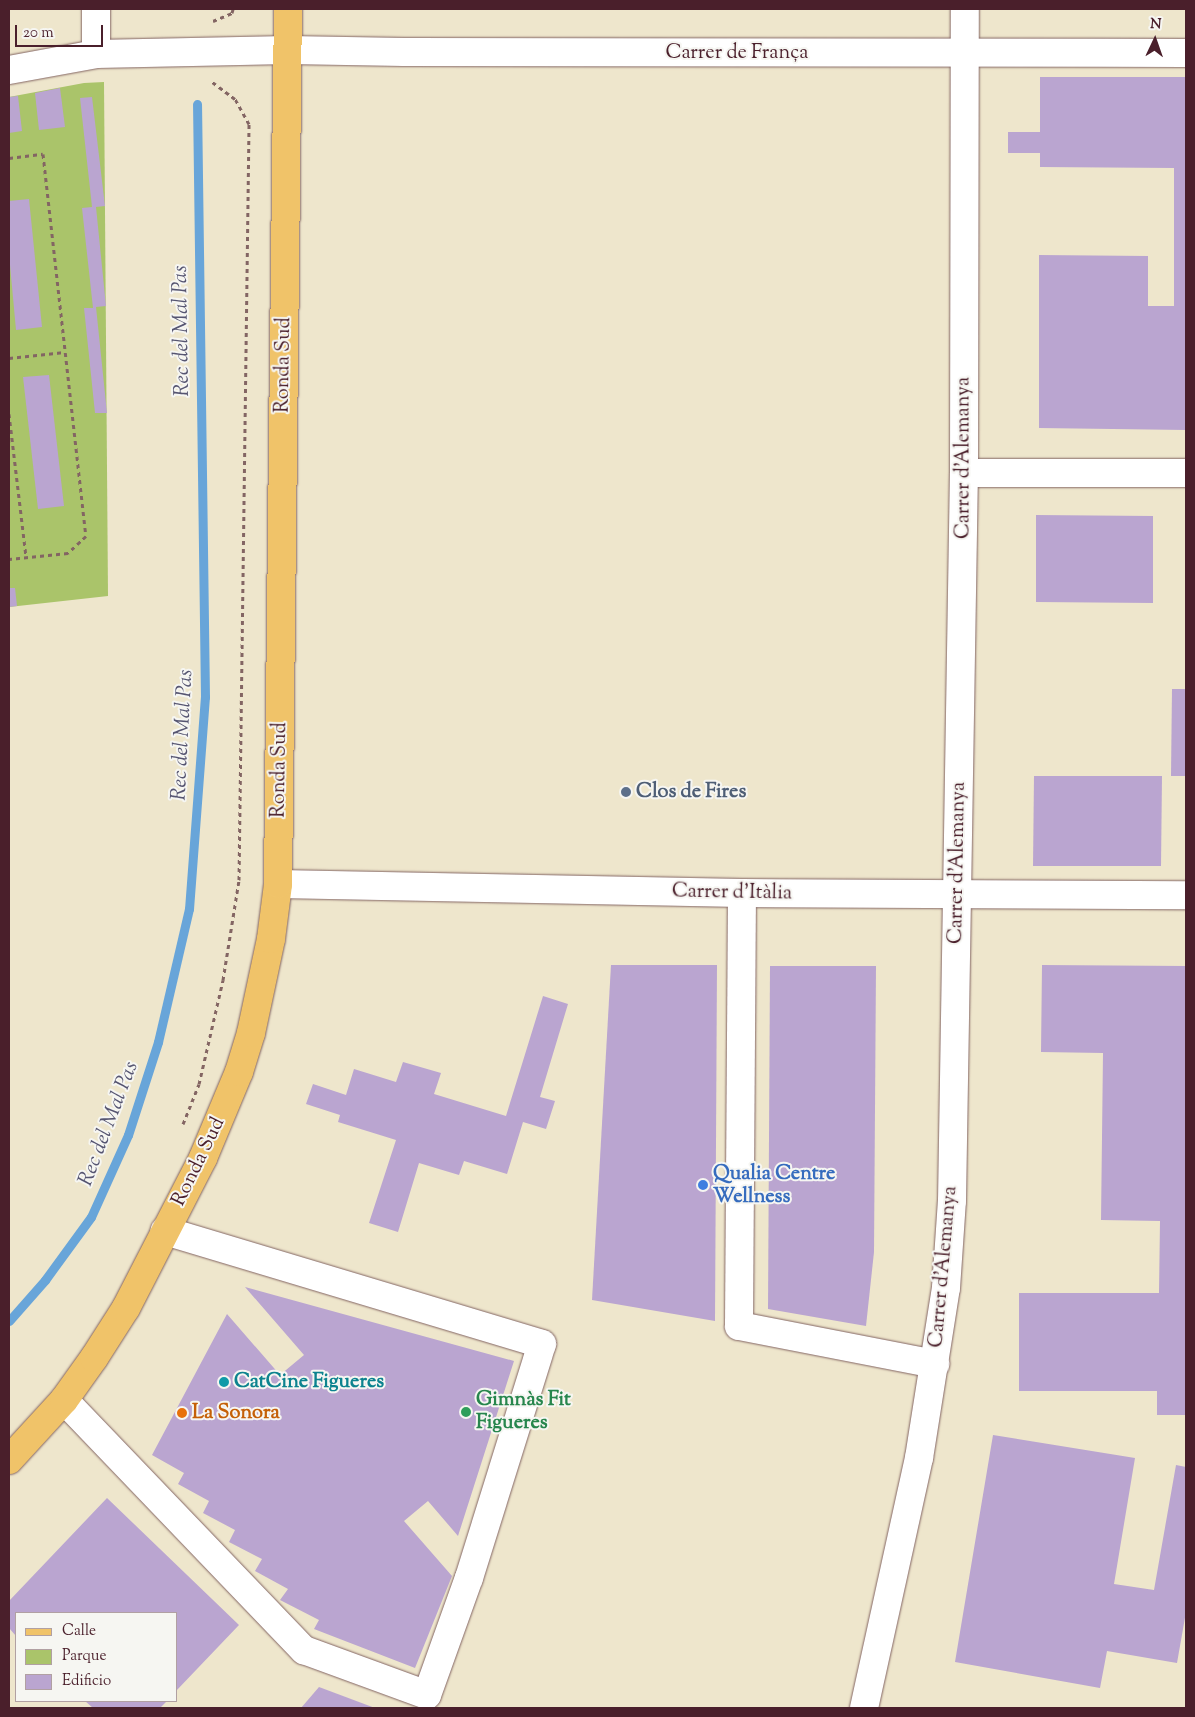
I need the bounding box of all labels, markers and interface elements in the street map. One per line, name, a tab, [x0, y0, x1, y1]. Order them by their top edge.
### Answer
scale bar	[18, 15, 105, 47]
north arrow	[1130, 15, 1180, 65]
text: N	[1150, 15, 1162, 35]
text: 20 m	[23, 23, 54, 44]
street label: Carrer de França	[666, 41, 808, 65]
water label: Rec del Mal Pas	[168, 265, 196, 397]
street label: Ronda Sud	[271, 317, 297, 413]
street label: Carrer d'Alemanya	[952, 377, 976, 539]
water label: Rec del Mal Pas	[167, 669, 199, 801]
street label: Ronda Sud	[267, 722, 293, 818]
place label: Clos de Fires	[636, 780, 746, 804]
street label: Carrer d'Alemanya	[945, 782, 971, 944]
marker: Clos de Fires	[620, 786, 632, 798]
street label: Carrer d'Itàlia	[672, 880, 792, 906]
water label: Rec del Mal Pas	[74, 1058, 144, 1190]
street label: Ronda Sud	[167, 1114, 231, 1210]
place label: Qualia Centre Wellness	[713, 1162, 835, 1209]
marker: Qualia Centre Wellness	[697, 1179, 709, 1191]
street label: Carrer d'Alemanya	[925, 1185, 963, 1349]
place label: CatCine Figueres	[234, 1370, 384, 1394]
marker: CatCine Figueres	[218, 1376, 230, 1388]
place label: Gimnàs Fit Figueres	[476, 1388, 571, 1435]
place label: La Sonora	[192, 1401, 280, 1425]
marker: Gimnàs Fit Figueres	[460, 1406, 472, 1418]
marker: La Sonora	[176, 1407, 188, 1419]
legend	[15, 1612, 178, 1702]
text: Calle	[62, 1621, 96, 1642]
text: Parque	[62, 1646, 106, 1667]
text: Edificio	[62, 1671, 111, 1692]

